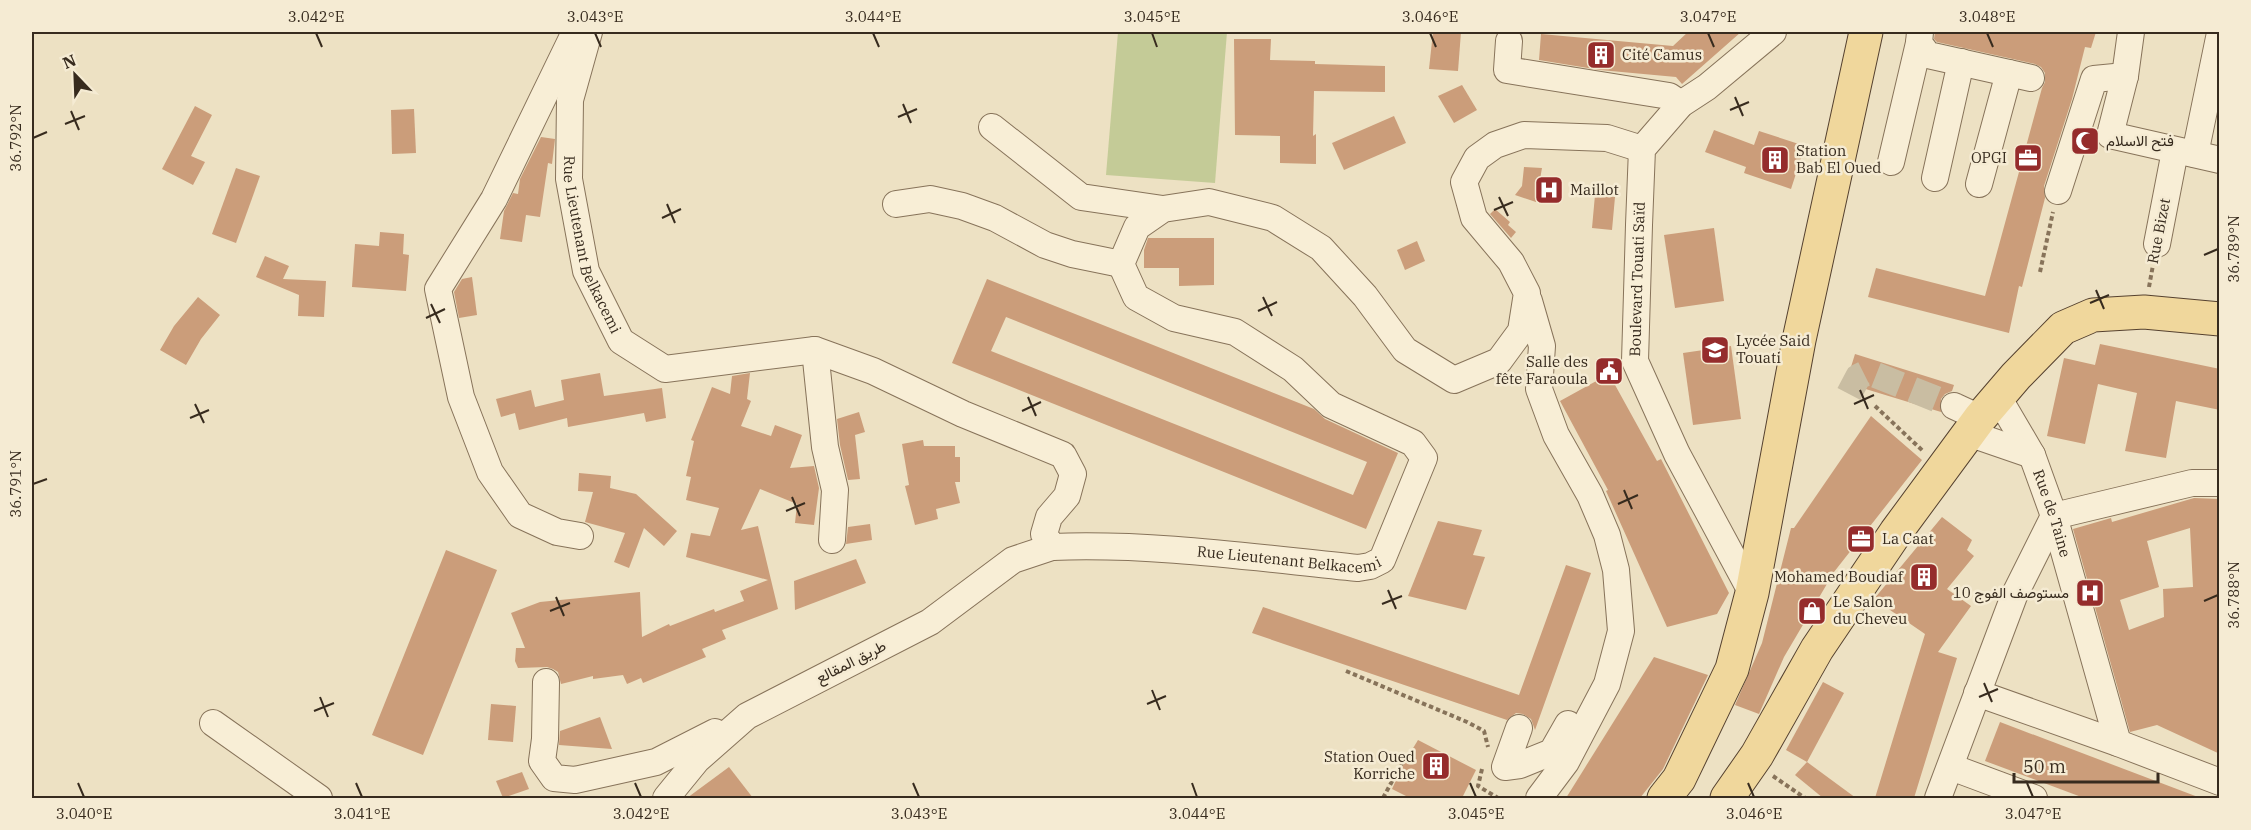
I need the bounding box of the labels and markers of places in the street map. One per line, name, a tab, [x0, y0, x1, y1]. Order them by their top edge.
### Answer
building icon: Cité Camus	[1585, 39, 1617, 71]
place label: Cité Camus	[1622, 45, 1702, 64]
mosque icon: فتح الاسلام	[2069, 125, 2101, 157]
place label: فتح الاسلام	[2106, 131, 2174, 152]
place label: Station Bab El Oued	[1796, 141, 1881, 177]
office icon: OPGI	[2012, 142, 2044, 174]
building icon: Station Bab El Oued	[1759, 144, 1791, 176]
place label: OPGI	[1971, 148, 2007, 167]
hospital icon: Maillot	[1533, 174, 1565, 206]
place label: Maillot	[1570, 180, 1619, 199]
place label: Lycée Said Touati	[1736, 331, 1810, 367]
school or university icon: Lycée Said Touati	[1699, 334, 1731, 366]
place label: Salle des fête Faraoula	[1496, 352, 1588, 388]
public building icon: Salle des fête Faraoula	[1593, 355, 1625, 387]
office icon: La Caat	[1845, 523, 1877, 555]
place label: La Caat	[1882, 529, 1934, 548]
building icon: Mohamed Boudiaf	[1908, 561, 1940, 593]
place label: Mohamed Boudiaf	[1774, 567, 1904, 586]
hospital icon: مستوصف الفوج 10	[2074, 577, 2106, 609]
place label: مستوصف الفوج 10	[1953, 583, 2069, 604]
place label: Le Salon du Cheveu	[1833, 592, 1907, 628]
shop icon: Le Salon du Cheveu	[1796, 595, 1828, 627]
place label: Station Oued Korriche	[1324, 747, 1415, 783]
building icon: Station Oued Korriche	[1420, 750, 1452, 782]

